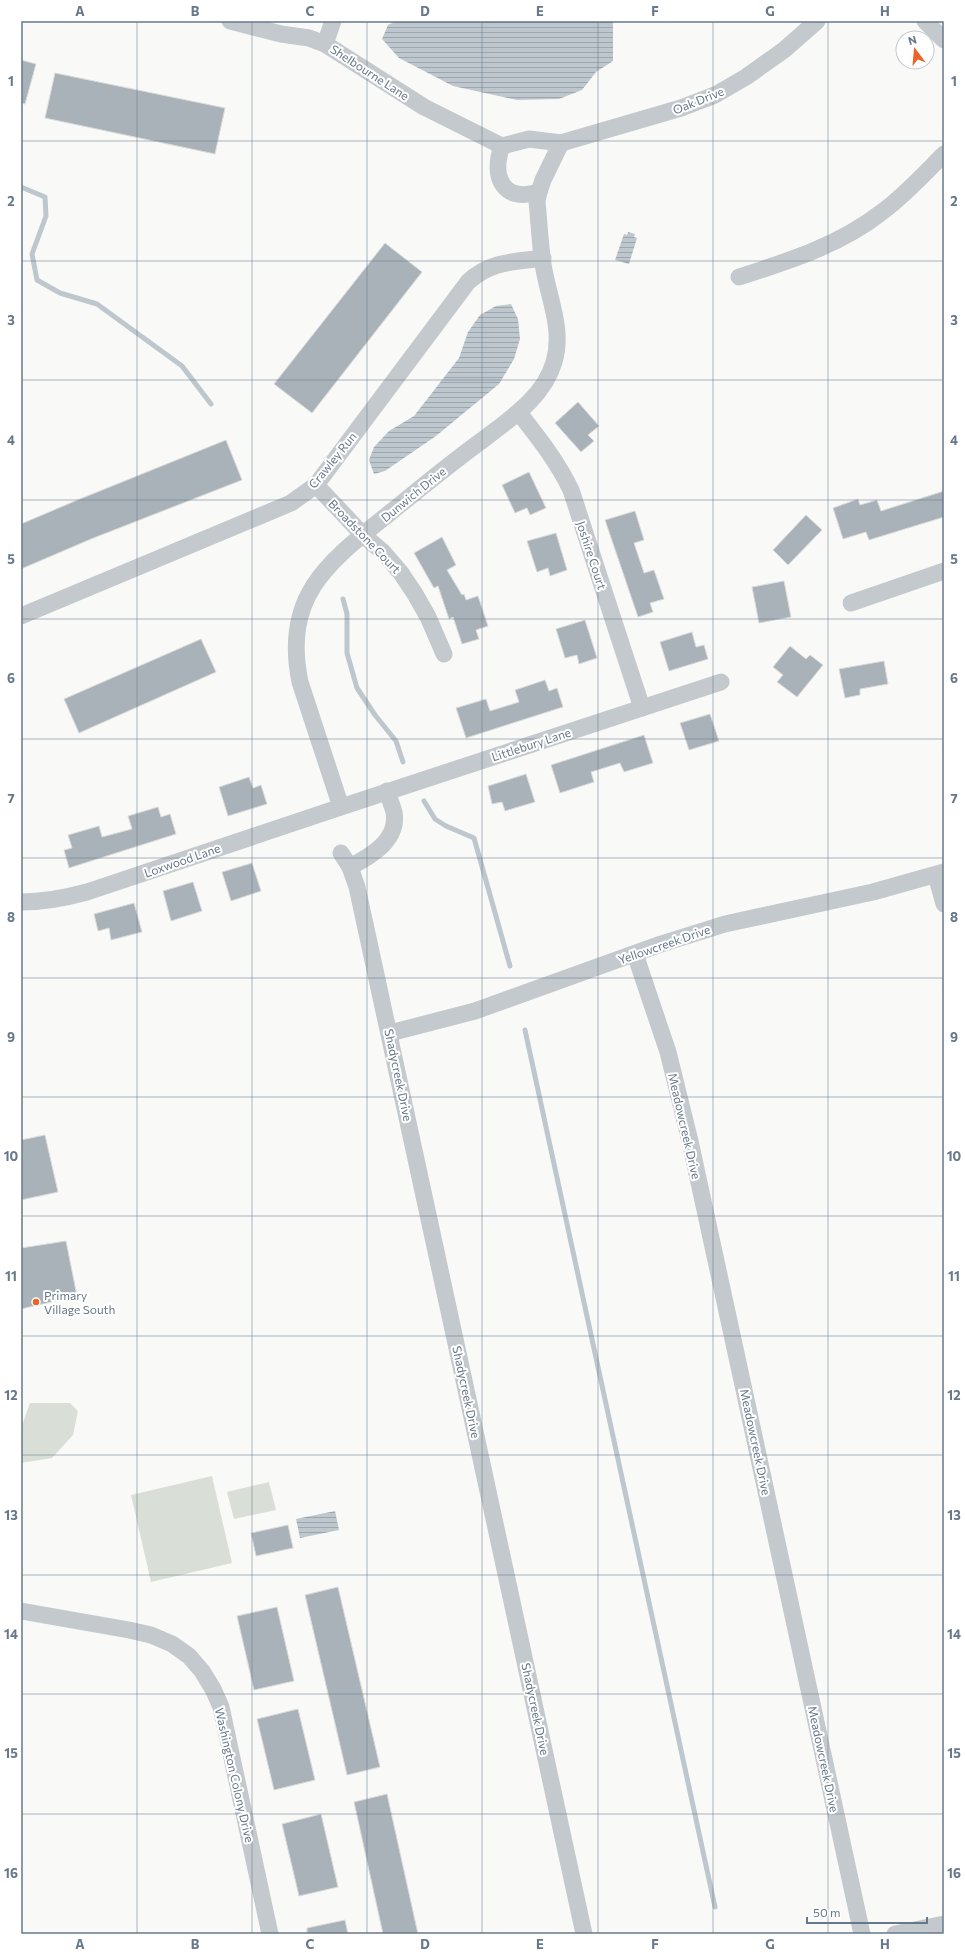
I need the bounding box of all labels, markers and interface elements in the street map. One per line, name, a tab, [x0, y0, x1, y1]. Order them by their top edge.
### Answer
text: A	[75, 3, 85, 19]
text: B	[191, 3, 200, 19]
text: C	[306, 3, 315, 19]
text: D	[420, 3, 430, 19]
text: E	[536, 3, 544, 19]
text: F	[651, 3, 659, 19]
text: G	[765, 3, 775, 19]
text: H	[880, 3, 890, 19]
north arrow	[895, 30, 935, 70]
text: N	[906, 33, 918, 47]
street label: Shelbourne Lane	[328, 41, 412, 103]
text: 1	[8, 73, 14, 89]
text: 1	[951, 73, 957, 89]
street label: Oak Drive	[670, 83, 726, 117]
text: 2	[7, 193, 15, 209]
text: 2	[950, 193, 958, 209]
text: 3	[7, 312, 15, 328]
text: 3	[950, 312, 958, 328]
street label: Crawley Run	[305, 429, 359, 491]
text: 4	[7, 432, 15, 448]
text: 4	[950, 432, 958, 448]
street label: Dunwich Drive	[378, 464, 448, 524]
street label: Broadstone Court	[326, 496, 404, 576]
street label: Joshire Court	[573, 519, 610, 591]
text: 5	[7, 551, 15, 567]
text: 5	[950, 551, 958, 567]
text: 6	[7, 670, 15, 686]
text: 6	[950, 670, 958, 686]
street label: Littlebury Lane	[490, 725, 572, 763]
text: 7	[7, 790, 15, 806]
text: 7	[950, 790, 958, 806]
street label: Loxwood Lane	[142, 840, 222, 880]
text: 8	[7, 909, 15, 925]
text: 8	[950, 909, 958, 925]
street label: Yellowcreek Drive	[616, 922, 712, 966]
street label: Shadycreek Drive	[382, 1028, 416, 1122]
text: 9	[7, 1029, 15, 1045]
text: 9	[950, 1029, 958, 1045]
street label: Meadowcreek Drive	[666, 1072, 704, 1180]
text: 10	[4, 1148, 19, 1164]
text: 10	[947, 1148, 962, 1164]
text: 11	[5, 1268, 17, 1284]
text: 11	[948, 1268, 960, 1284]
place label: Primary Village South	[44, 1288, 115, 1316]
marker: Primary Village South	[31, 1297, 41, 1307]
street label: Shadycreek Drive	[450, 1345, 484, 1439]
text: 12	[4, 1387, 18, 1403]
text: 12	[947, 1387, 961, 1403]
street label: Meadowcreek Drive	[738, 1388, 774, 1496]
text: 13	[4, 1507, 18, 1523]
text: 13	[947, 1507, 961, 1523]
text: 14	[4, 1626, 18, 1642]
text: 14	[947, 1626, 961, 1642]
street label: Shadycreek Drive	[519, 1662, 553, 1756]
street label: Meadowcreek Drive	[806, 1705, 842, 1813]
street label: Washington Colony Drive	[213, 1706, 257, 1844]
text: 15	[4, 1745, 18, 1761]
text: 15	[947, 1745, 961, 1761]
text: 16	[4, 1865, 18, 1881]
text: 16	[947, 1865, 961, 1881]
scale bar	[807, 1899, 927, 1925]
text: 50 m	[813, 1905, 841, 1919]
text: A	[75, 1936, 85, 1952]
text: B	[191, 1936, 200, 1952]
text: C	[306, 1936, 315, 1952]
text: D	[420, 1936, 430, 1952]
text: E	[536, 1936, 544, 1952]
text: F	[651, 1936, 659, 1952]
text: G	[765, 1936, 775, 1952]
text: H	[880, 1936, 890, 1952]

